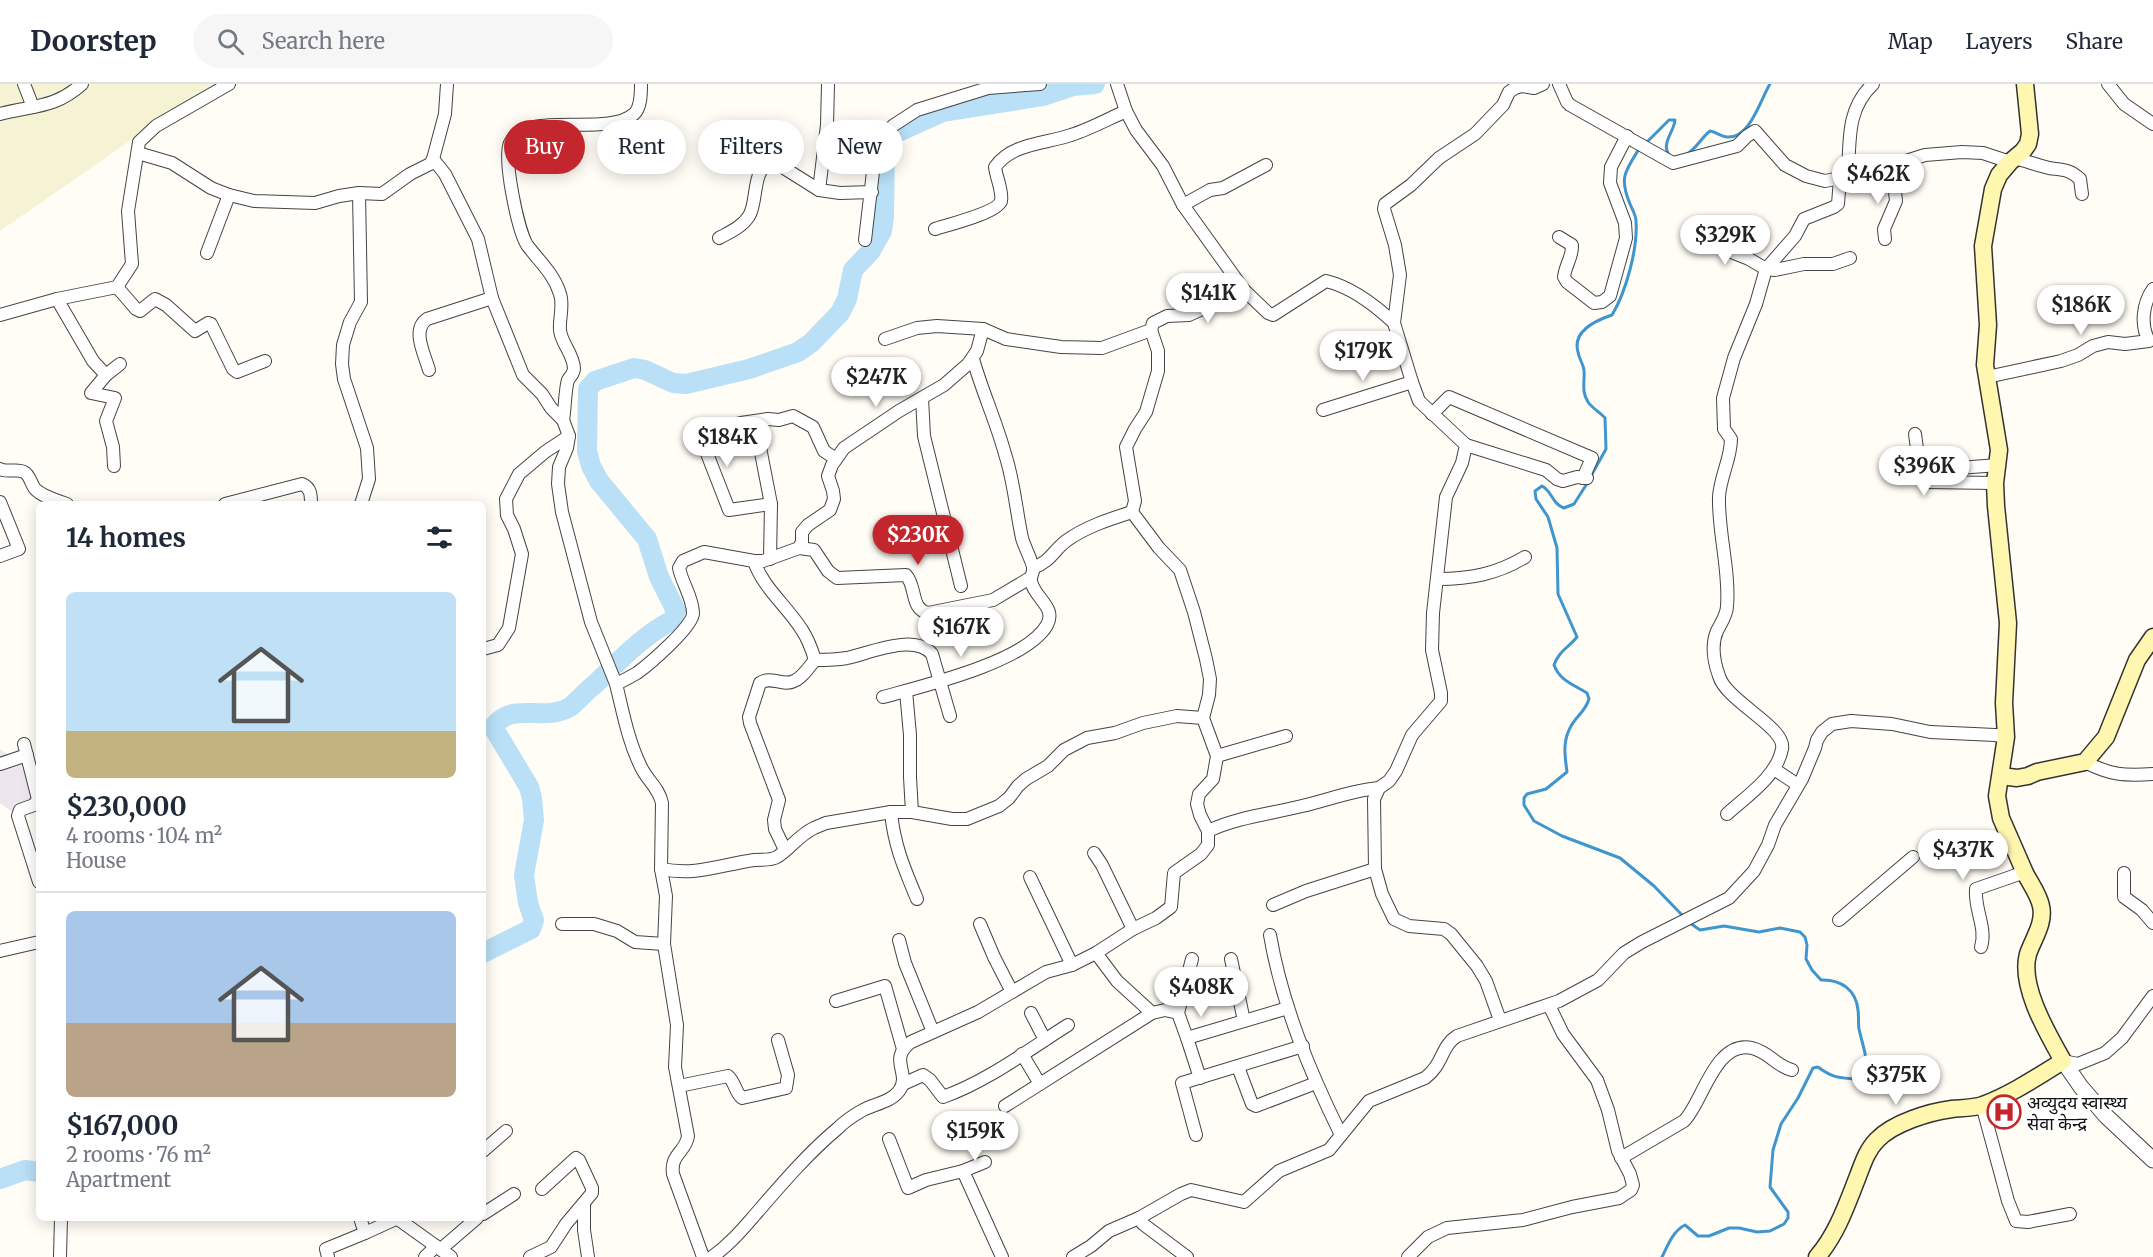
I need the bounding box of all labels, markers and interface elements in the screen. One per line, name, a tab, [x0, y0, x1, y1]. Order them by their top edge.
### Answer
search box	[193, 14, 613, 68]
text: Doorstep	[30, 23, 157, 59]
icon: search	[214, 25, 247, 58]
text: Search here	[262, 27, 385, 55]
text: Map	[1888, 28, 1933, 55]
text: Layers	[1966, 28, 2033, 55]
text: Share	[2066, 28, 2123, 55]
chip: Buy	[504, 120, 585, 174]
chip: Rent	[597, 120, 686, 174]
chip: Filters	[698, 120, 804, 174]
chip: New	[816, 120, 903, 174]
pin: $462K	[1836, 154, 1920, 205]
text: $462K	[1846, 161, 1910, 186]
pin: $329K	[1683, 215, 1767, 266]
text: $329K	[1694, 222, 1756, 247]
pin: $141K	[1166, 273, 1250, 324]
text: $141K	[1180, 280, 1236, 305]
pin: $186K	[2039, 285, 2123, 336]
text: $186K	[2051, 292, 2111, 317]
pin: $179K	[1321, 331, 1405, 382]
text: $179K	[1333, 338, 1393, 363]
pin: $247K	[834, 357, 918, 408]
text: $247K	[845, 364, 907, 389]
pin: $184K	[685, 417, 769, 468]
text: $184K	[697, 424, 757, 449]
pin: $396K	[1882, 446, 1966, 497]
text: $396K	[1893, 453, 1955, 478]
pin: $230K	[876, 515, 960, 566]
text: 14 homes	[66, 521, 186, 554]
icon: filters	[423, 521, 456, 554]
text: $230K	[887, 522, 949, 547]
pin: $167K	[919, 607, 1003, 658]
text: $167K	[932, 614, 990, 639]
icon: home	[207, 631, 315, 739]
text: $230,000	[66, 790, 187, 823]
text: 4 rooms · 104 m²	[66, 823, 222, 848]
pin: $437K	[1921, 830, 2005, 881]
text: $437K	[1932, 837, 1994, 862]
text: House	[66, 848, 126, 873]
icon: home	[207, 950, 315, 1058]
pin: $408K	[1159, 967, 1243, 1018]
text: $408K	[1168, 974, 1234, 999]
pin: $375K	[1854, 1055, 1938, 1106]
text: $375K	[1866, 1062, 1926, 1087]
place label: अव्युदय स्वास्थ्य सेवा केन्द्र	[2027, 1091, 2128, 1135]
hospital icon: अव्युदय स्वास्थ्य सेवा केन्द्र	[1986, 1094, 2022, 1130]
text: $167,000	[66, 1109, 178, 1142]
pin: $159K	[933, 1111, 1017, 1162]
text: $159K	[945, 1118, 1005, 1143]
text: 2 rooms · 76 m²	[66, 1142, 211, 1167]
text: Apartment	[66, 1167, 171, 1192]

